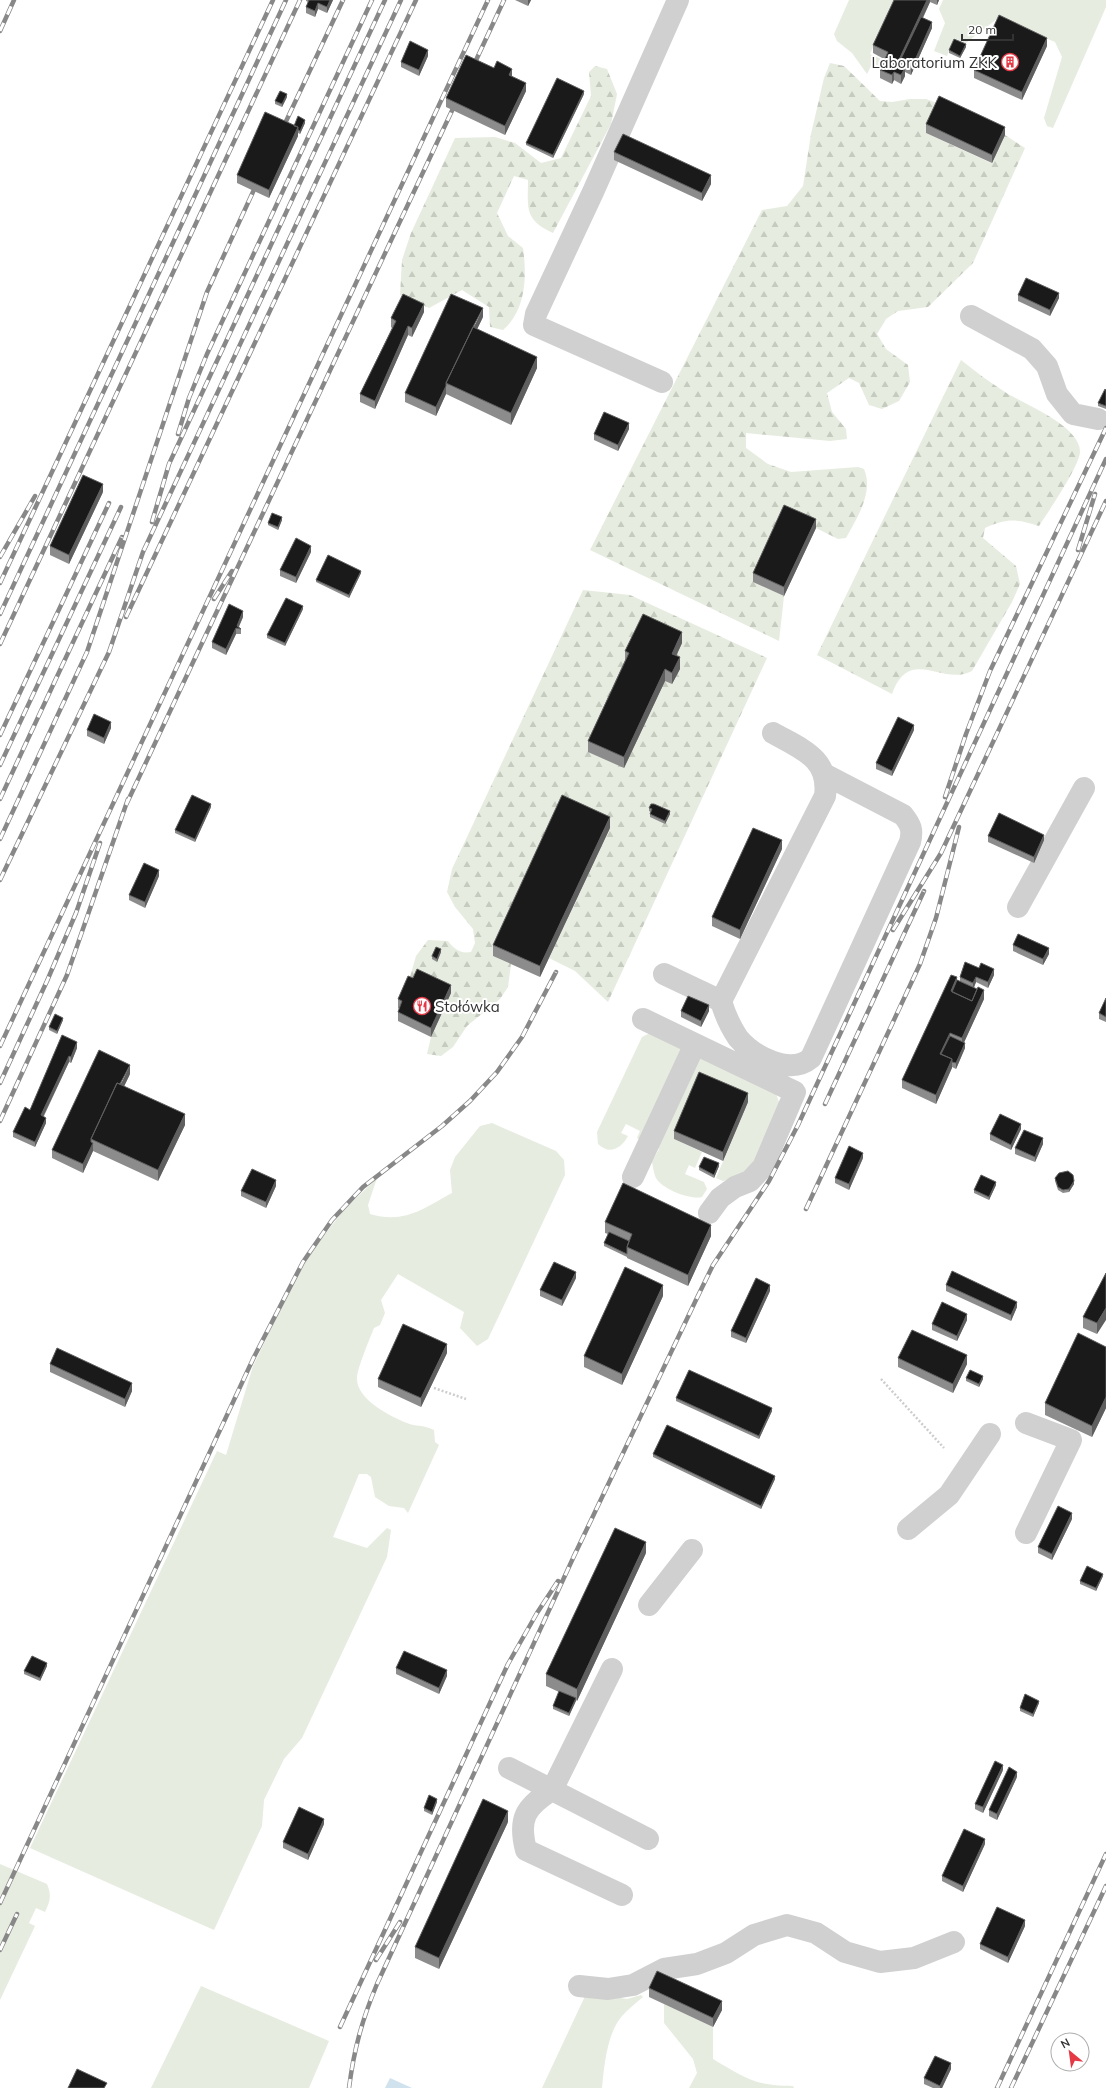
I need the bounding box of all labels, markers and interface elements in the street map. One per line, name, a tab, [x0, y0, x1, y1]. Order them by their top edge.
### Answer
scale bar	[962, 16, 1013, 42]
text: 20 m	[968, 22, 996, 37]
building icon: Laboratorium ZKK	[1000, 52, 1020, 72]
place label: Laboratorium ZKK	[871, 53, 997, 72]
restaurant icon: Stołówka	[412, 996, 432, 1016]
place label: Stołówka	[435, 997, 500, 1016]
north arrow	[1050, 2032, 1090, 2072]
text: N	[1058, 2035, 1072, 2051]

